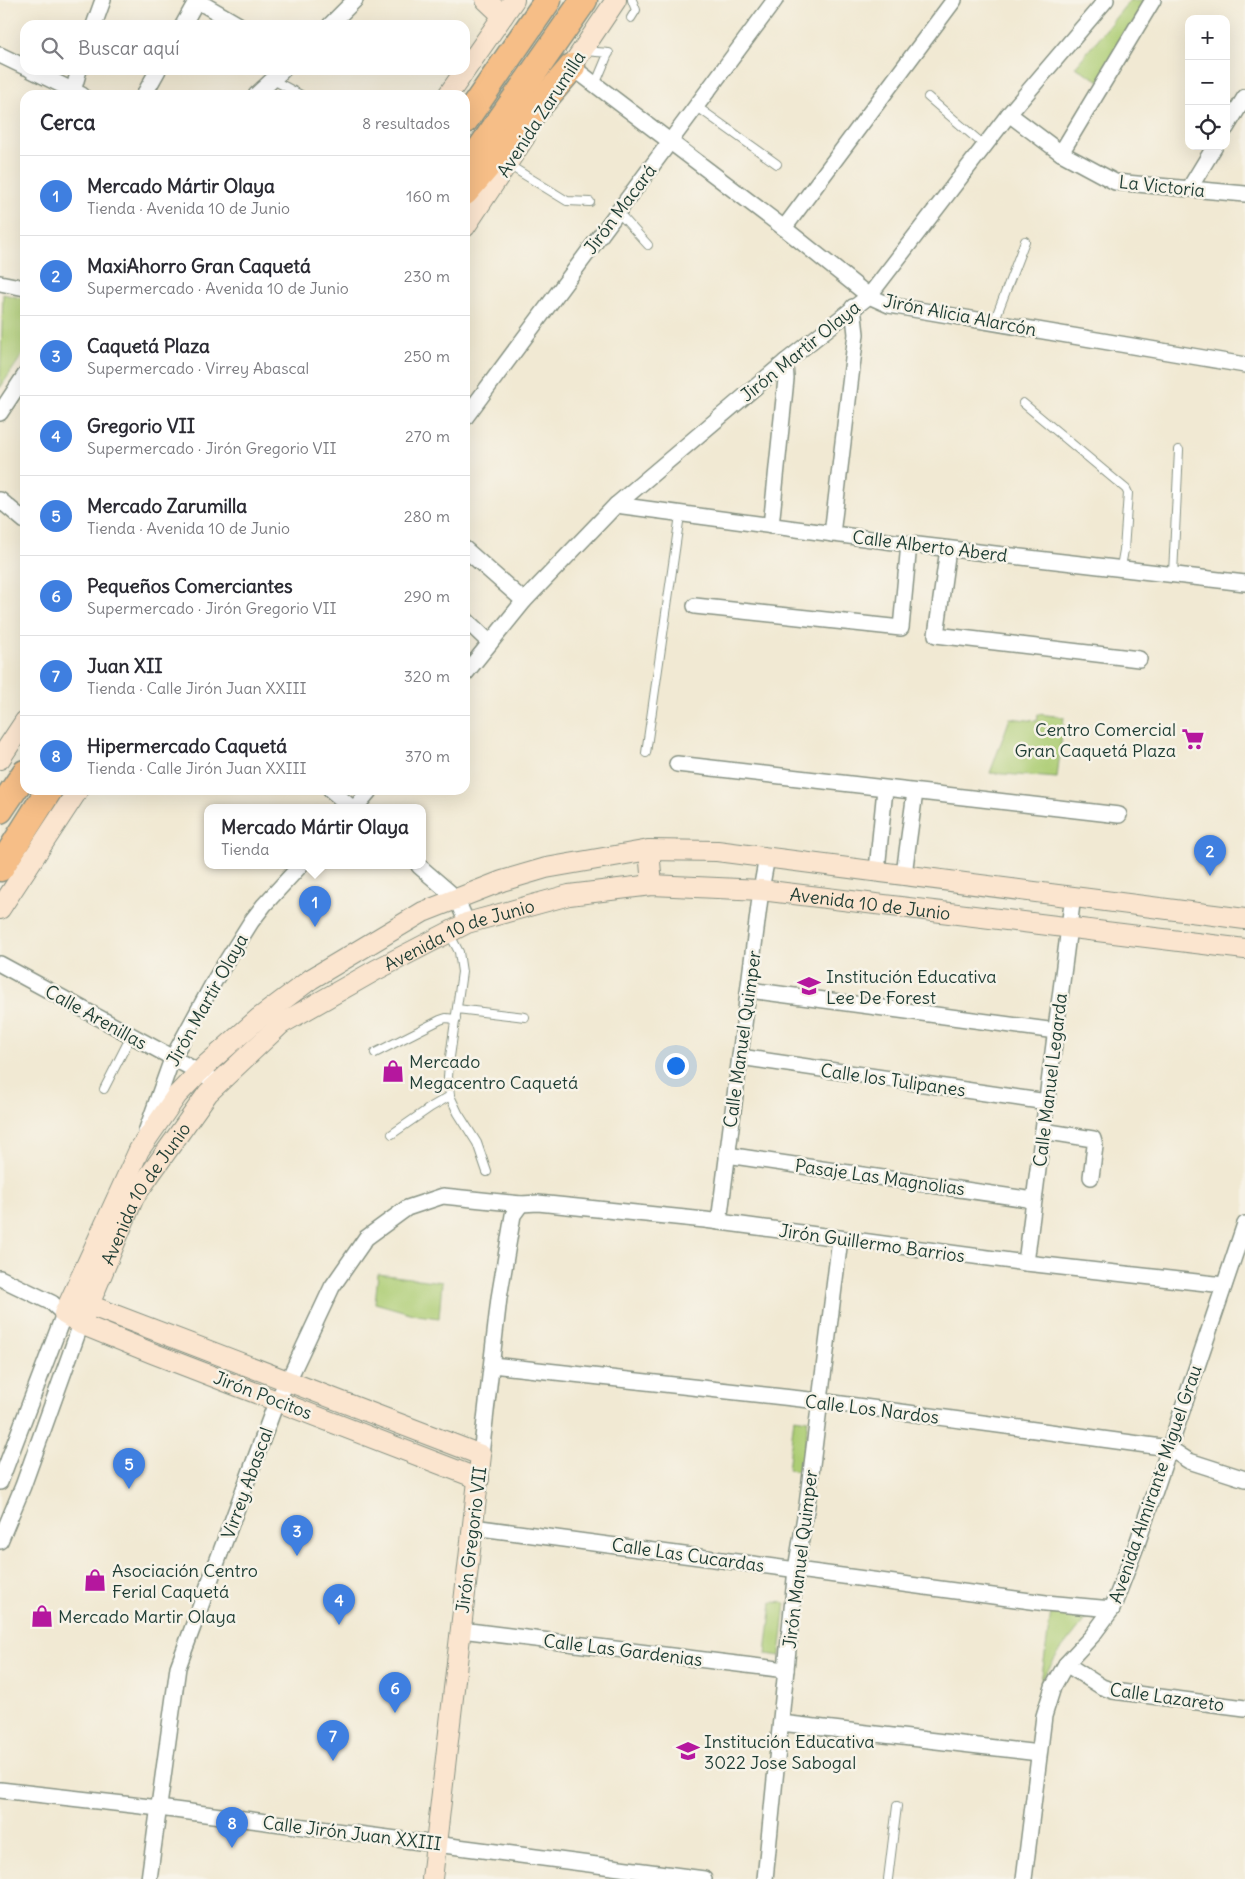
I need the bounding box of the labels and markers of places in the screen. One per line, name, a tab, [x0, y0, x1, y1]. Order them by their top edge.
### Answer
place label: Centro Comercial Gran Caquetá Plaza	[1014, 718, 1176, 762]
supermarket icon: Centro Comercial Gran Caquetá Plaza	[1180, 726, 1206, 752]
pin: 2	[1194, 835, 1226, 876]
pin: 1	[299, 886, 331, 927]
place label: Institución Educativa Lee De Forest	[826, 965, 997, 1009]
school or university icon: Institución Educativa Lee De Forest	[796, 973, 822, 999]
place label: Mercado Megacentro Caquetá	[409, 1050, 578, 1094]
shop icon: Mercado Megacentro Caquetá	[380, 1058, 406, 1084]
pin: 5	[113, 1448, 145, 1489]
pin: 3	[281, 1515, 313, 1556]
place label: Asociación Centro Ferial Caquetá	[112, 1559, 258, 1603]
shop icon: Asociación Centro Ferial Caquetá	[82, 1567, 108, 1593]
pin: 4	[323, 1584, 355, 1625]
shop icon: Mercado Martir Olaya	[29, 1603, 55, 1629]
place label: Mercado Martir Olaya	[58, 1605, 236, 1628]
pin: 6	[379, 1672, 411, 1713]
pin: 7	[317, 1720, 349, 1761]
place label: Institución Educativa 3022 Jose Sabogal	[704, 1730, 875, 1774]
school or university icon: Institución Educativa 3022 Jose Sabogal	[675, 1738, 701, 1764]
pin: 8	[216, 1807, 248, 1848]

